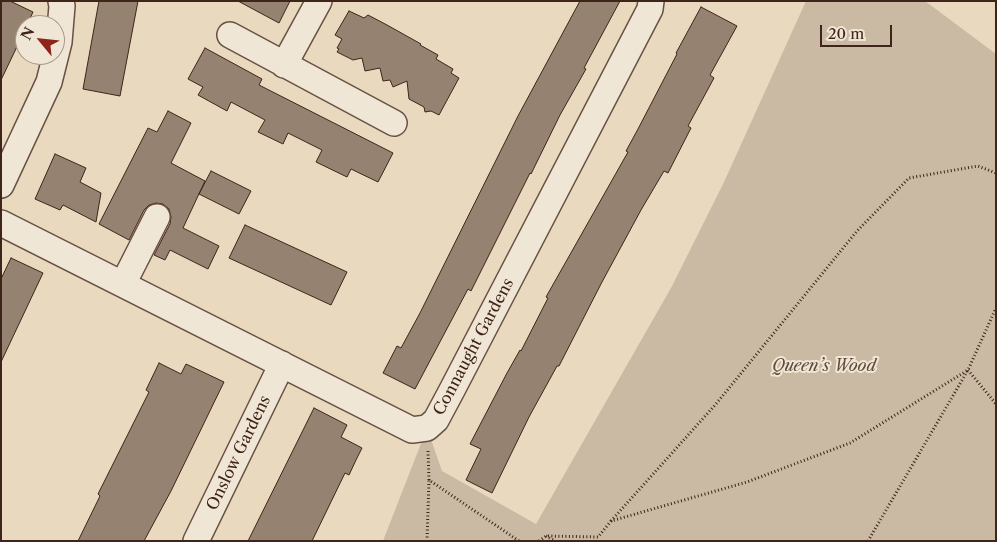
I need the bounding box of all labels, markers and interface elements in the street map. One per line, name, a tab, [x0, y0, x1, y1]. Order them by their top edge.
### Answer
north arrow	[15, 15, 65, 65]
scale bar	[822, 15, 894, 47]
text: N	[17, 24, 38, 43]
text: 20 m	[828, 24, 864, 43]
street label: Connaught Gardens	[430, 275, 518, 419]
park label: Queen’s Wood	[772, 356, 876, 376]
street label: Onslow Gardens	[203, 392, 275, 514]

